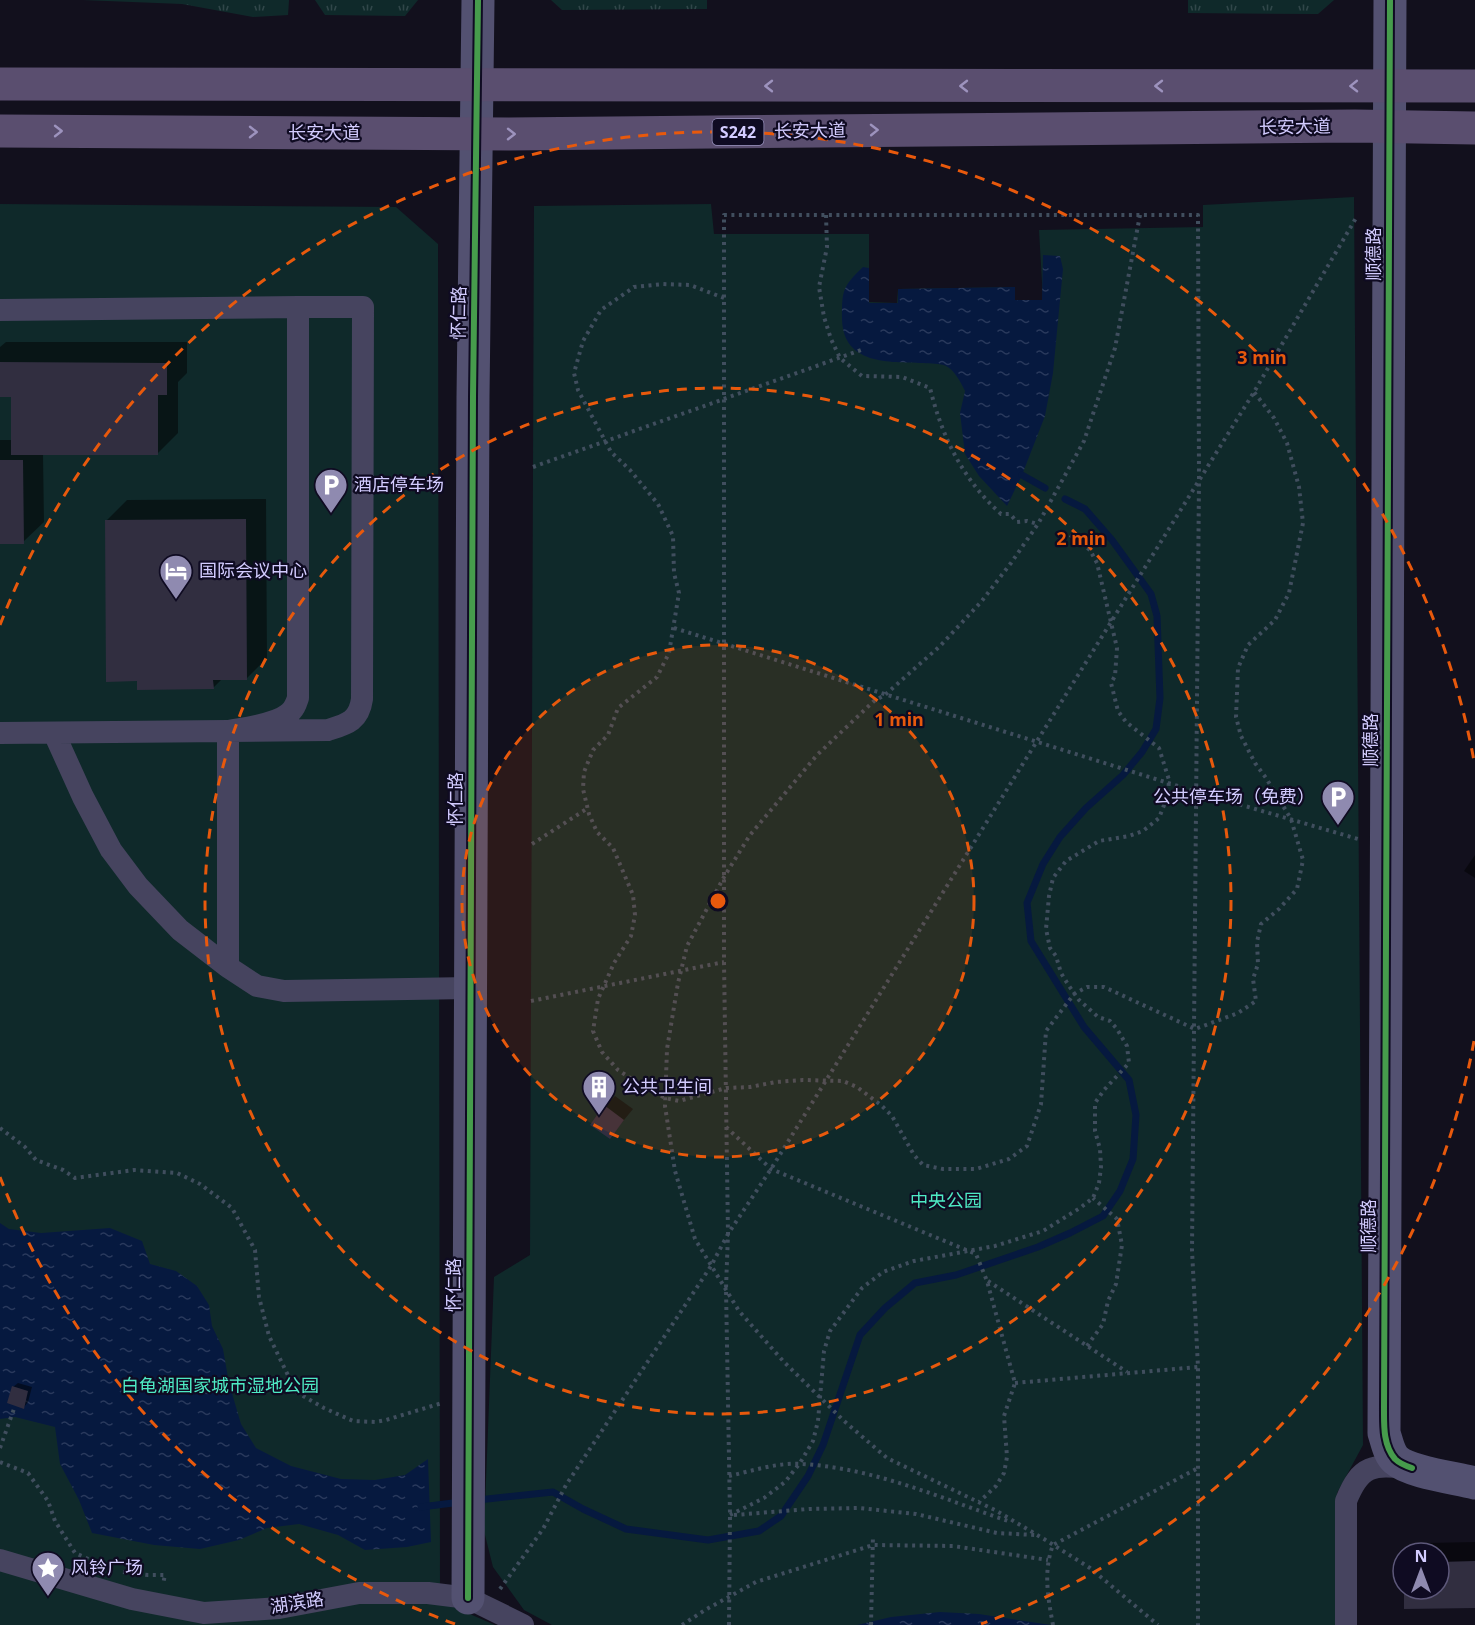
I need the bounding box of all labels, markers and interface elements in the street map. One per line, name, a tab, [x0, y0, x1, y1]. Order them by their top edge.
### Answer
one-way arrow	[764, 80, 773, 92]
one-way arrow	[959, 80, 968, 92]
one-way arrow	[1154, 80, 1163, 92]
one-way arrow	[1349, 80, 1358, 92]
street label: 长安大道	[1259, 113, 1331, 139]
street label: 长安大道	[774, 117, 846, 143]
road number: S242	[712, 119, 764, 145]
street label: 长安大道	[288, 120, 360, 144]
one-way arrow	[870, 124, 879, 137]
one-way arrow	[54, 125, 63, 137]
one-way arrow	[249, 126, 258, 139]
one-way arrow	[507, 128, 516, 140]
street label: 顺德路	[1361, 227, 1385, 281]
street label: 怀仁路	[446, 286, 470, 340]
text: 3 min	[1237, 345, 1287, 369]
parking icon: 酒店停车场	[313, 467, 349, 514]
place label: 酒店停车场	[354, 472, 444, 496]
text: 2 min	[1056, 526, 1106, 550]
hotel icon: 国际会议中心	[158, 553, 194, 600]
place label: 国际会议中心	[199, 558, 307, 582]
text: 1 min	[874, 707, 924, 731]
street label: 顺德路	[1358, 713, 1382, 767]
street label: 怀仁路	[443, 772, 467, 826]
parking icon: 公共停车场（免费）	[1320, 779, 1356, 826]
place label: 公共停车场（免费）	[1153, 784, 1315, 808]
centre of rings	[708, 891, 728, 911]
building icon: 公共卫生间	[581, 1069, 617, 1116]
place label: 公共卫生间	[622, 1074, 712, 1098]
park label: 中央公园	[910, 1188, 982, 1212]
street label: 顺德路	[1356, 1199, 1380, 1253]
street label: 怀仁路	[441, 1258, 465, 1312]
park label: 白龟湖国家城市湿地公园	[121, 1373, 319, 1397]
north arrow	[1391, 1541, 1451, 1601]
text: N	[1414, 1545, 1428, 1567]
place icon: 风铃广场	[30, 1550, 66, 1597]
place label: 风铃广场	[71, 1555, 143, 1579]
street label: 湖滨路	[268, 1586, 325, 1618]

